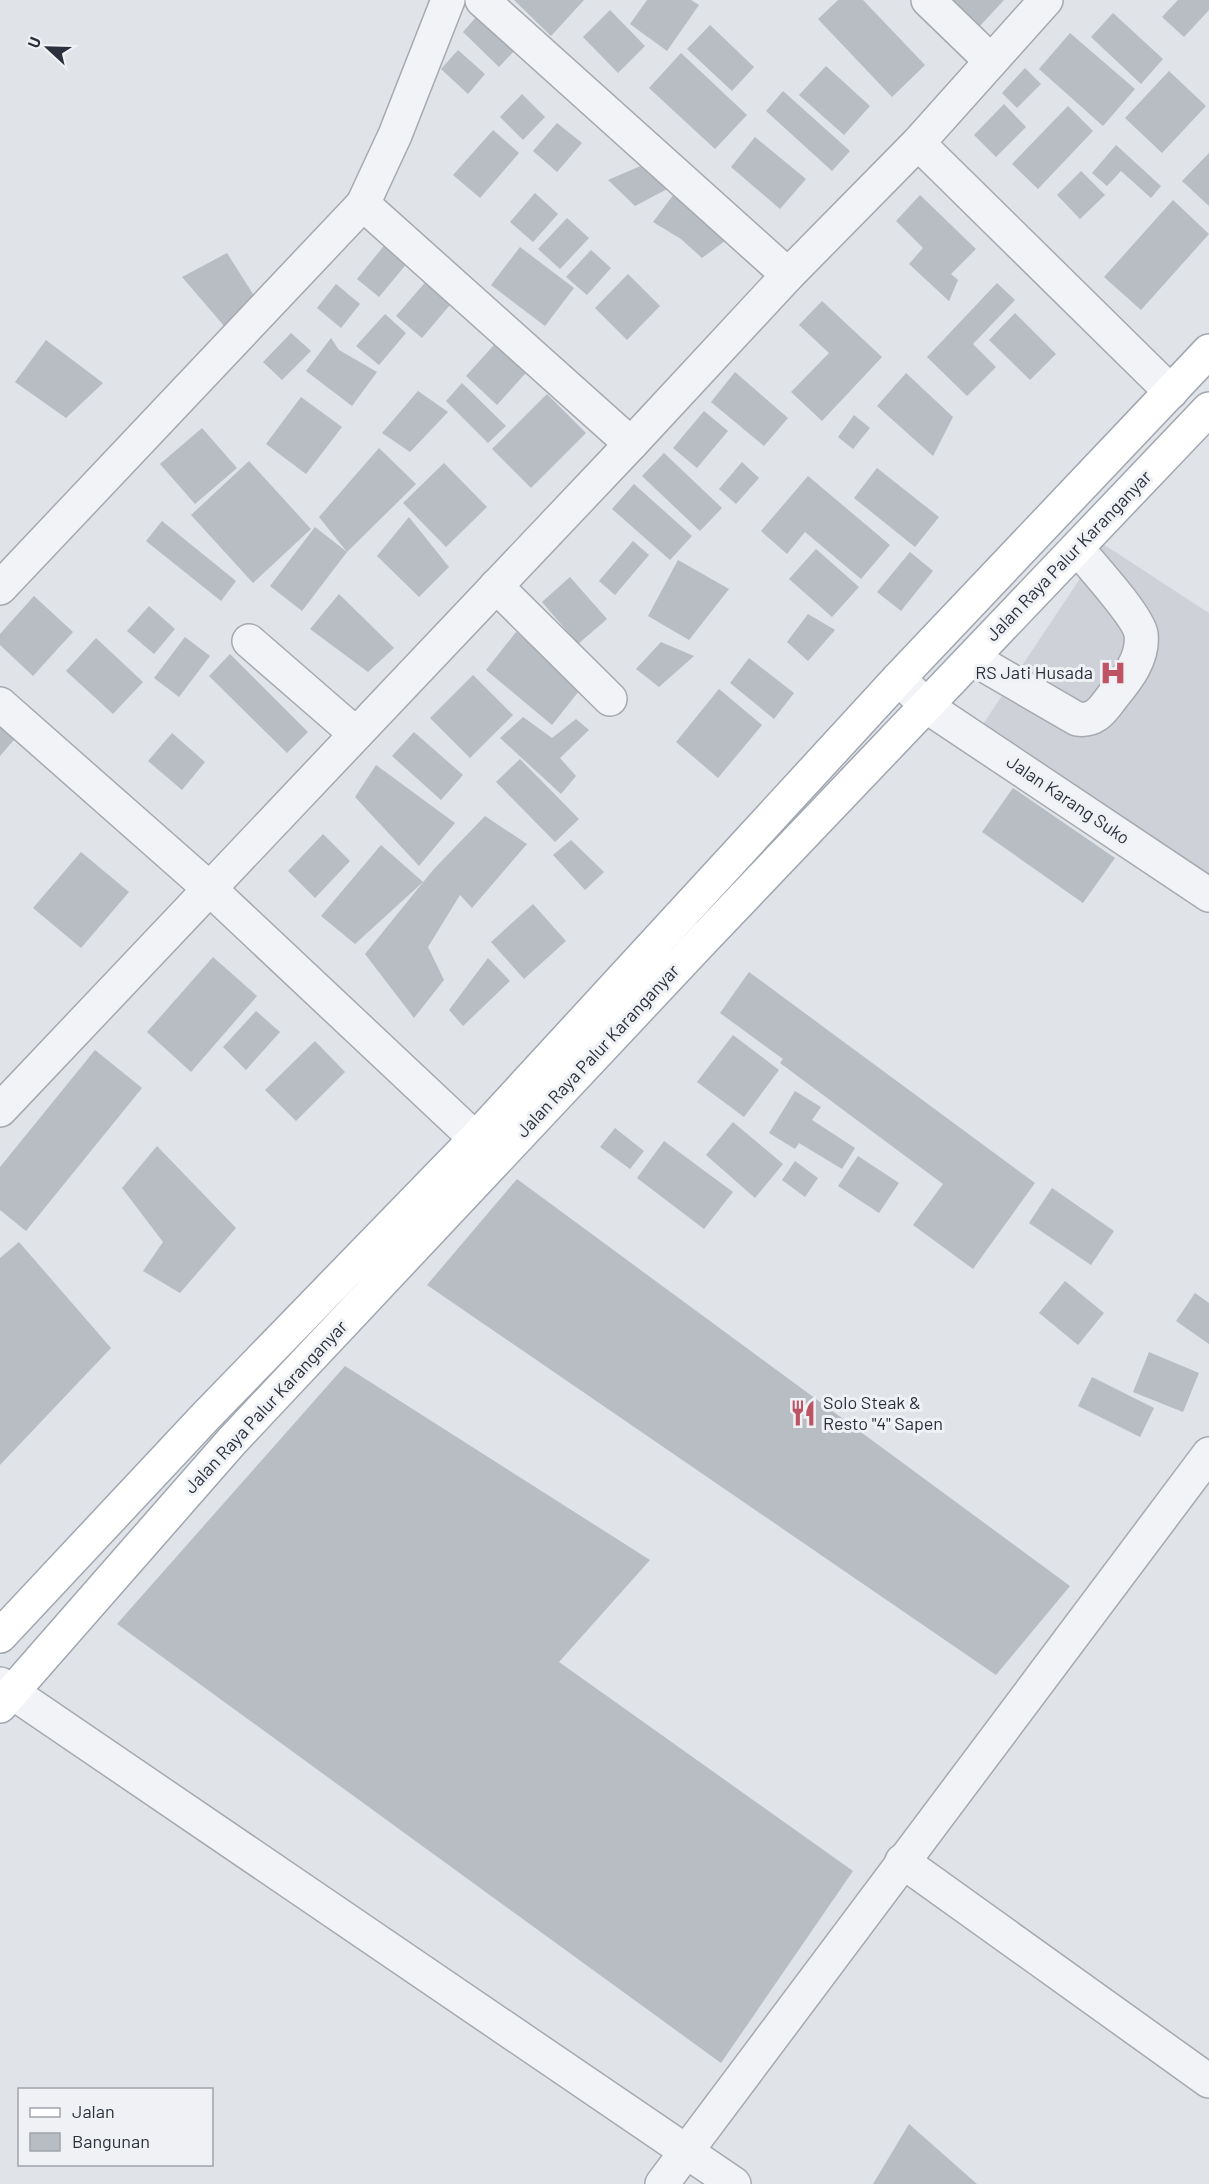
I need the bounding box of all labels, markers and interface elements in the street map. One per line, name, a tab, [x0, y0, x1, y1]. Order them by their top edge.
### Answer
north arrow	[18, 18, 78, 78]
text: U	[23, 34, 44, 50]
street label: Jalan Raya Palur Karanganyar	[981, 465, 1156, 645]
hospital icon: RS Jati Husada	[1098, 658, 1128, 688]
place label: RS Jati Husada	[975, 661, 1093, 683]
street label: Jalan Karang Suko	[1003, 750, 1134, 848]
street label: Jalan Raya Palur Karanganyar	[511, 959, 684, 1141]
street label: Jalan Raya Palur Karanganyar	[179, 1315, 352, 1497]
place label: Solo Steak & Resto "4" Sapen	[823, 1391, 943, 1434]
restaurant icon: Solo Steak & Resto "4" Sapen	[788, 1398, 818, 1428]
legend	[18, 2088, 213, 2166]
text: Jalan	[72, 2100, 115, 2122]
text: Bangunan	[72, 2130, 150, 2152]

